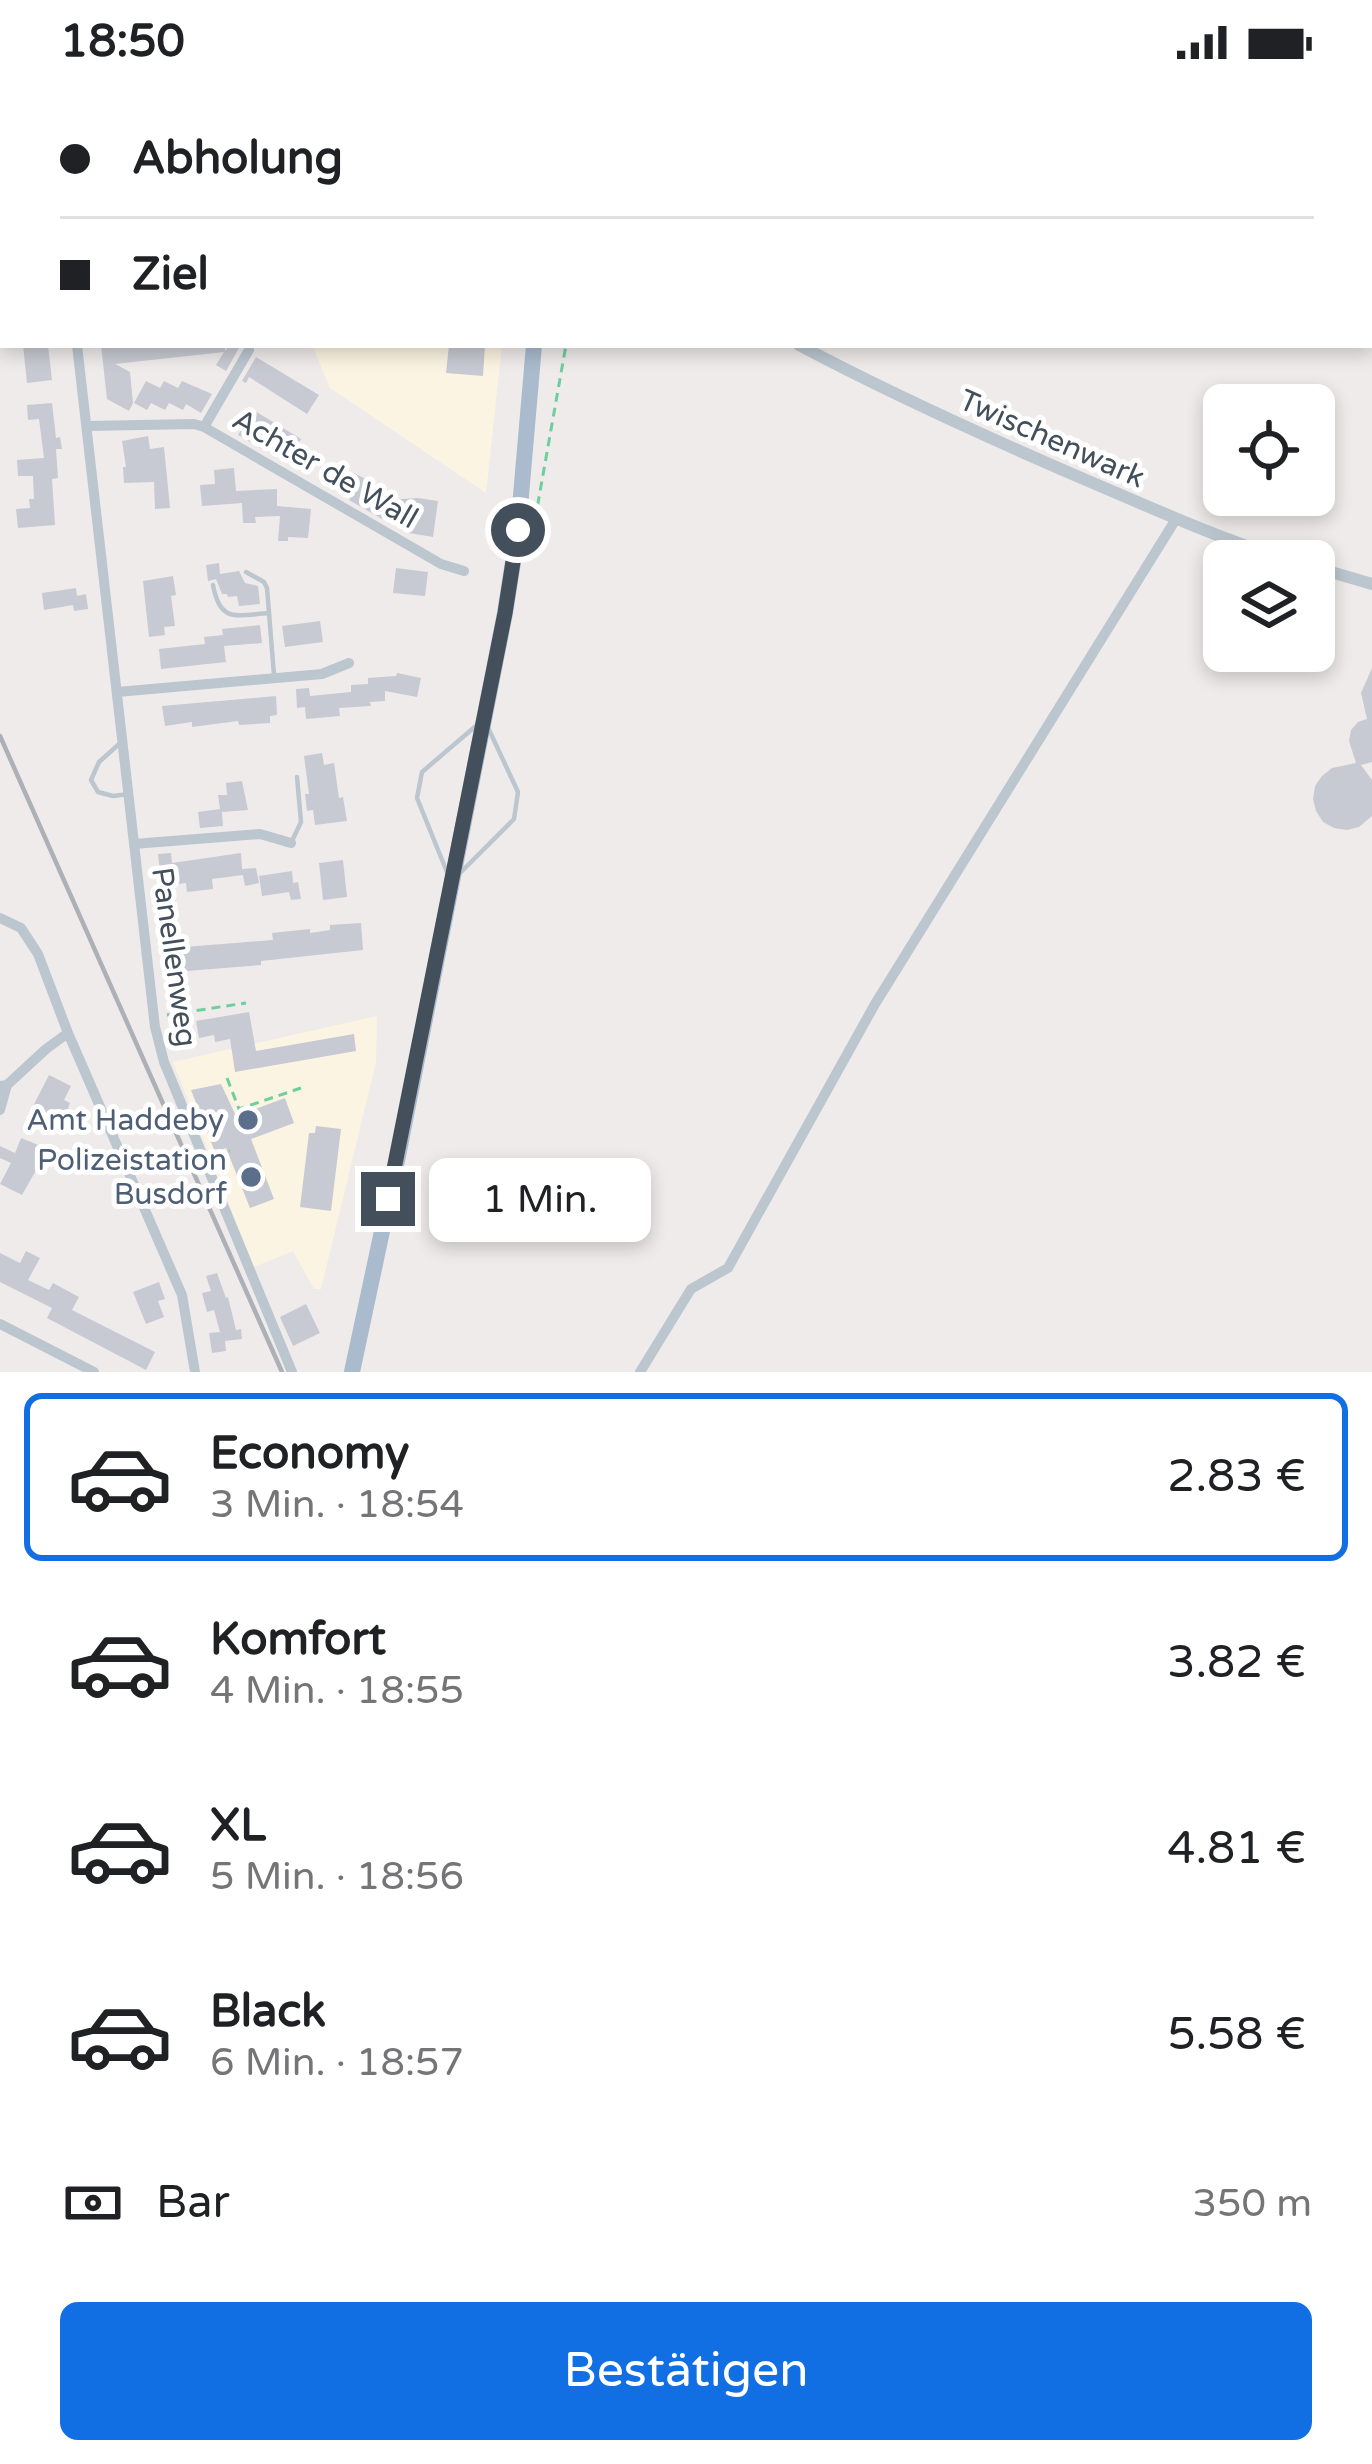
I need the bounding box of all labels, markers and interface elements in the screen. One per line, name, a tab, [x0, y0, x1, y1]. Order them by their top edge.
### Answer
text: 18:50	[60, 15, 185, 69]
text: Abholung	[132, 132, 343, 186]
text: Ziel	[132, 248, 209, 302]
street label: Twischenwark	[953, 382, 1151, 496]
map controls	[1203, 384, 1335, 672]
button: locate	[1203, 384, 1335, 516]
street label: Achter de Wall	[226, 401, 424, 537]
route start	[491, 503, 545, 557]
button: layers	[1203, 540, 1335, 672]
street label: Panellenweg	[143, 865, 205, 1049]
place label: Amt Haddeby	[26, 1102, 224, 1139]
marker: Amt Haddeby	[235, 1107, 261, 1133]
place label: Polizeistation Busdorf	[37, 1142, 228, 1213]
callout: 1 Min.	[430, 1157, 652, 1241]
marker: Polizeistation Busdorf	[238, 1164, 264, 1190]
route end	[361, 1172, 415, 1226]
text: 1 Min.	[482, 1176, 598, 1223]
icon: car	[66, 1423, 174, 1531]
text: Economy	[210, 1427, 409, 1481]
text: 2.83 €	[1167, 1450, 1306, 1504]
text: 3 Min. · 18:54	[210, 1481, 464, 1528]
icon: car	[66, 1609, 174, 1717]
text: Komfort	[210, 1613, 386, 1667]
text: 3.82 €	[1167, 1636, 1306, 1690]
text: 4 Min. · 18:55	[210, 1667, 464, 1714]
icon: car	[66, 1795, 174, 1903]
text: XL	[210, 1799, 266, 1853]
text: 4.81 €	[1167, 1822, 1306, 1876]
text: 5 Min. · 18:56	[210, 1853, 464, 1900]
icon: car	[66, 1981, 174, 2089]
text: Black	[210, 1985, 326, 2039]
text: 5.58 €	[1168, 2008, 1306, 2062]
text: 6 Min. · 18:57	[210, 2039, 464, 2086]
icon: cash	[60, 2170, 126, 2236]
text: Bar	[156, 2176, 230, 2230]
text: 350 m	[1193, 2180, 1312, 2227]
button: Bestätigen	[60, 2302, 1312, 2440]

